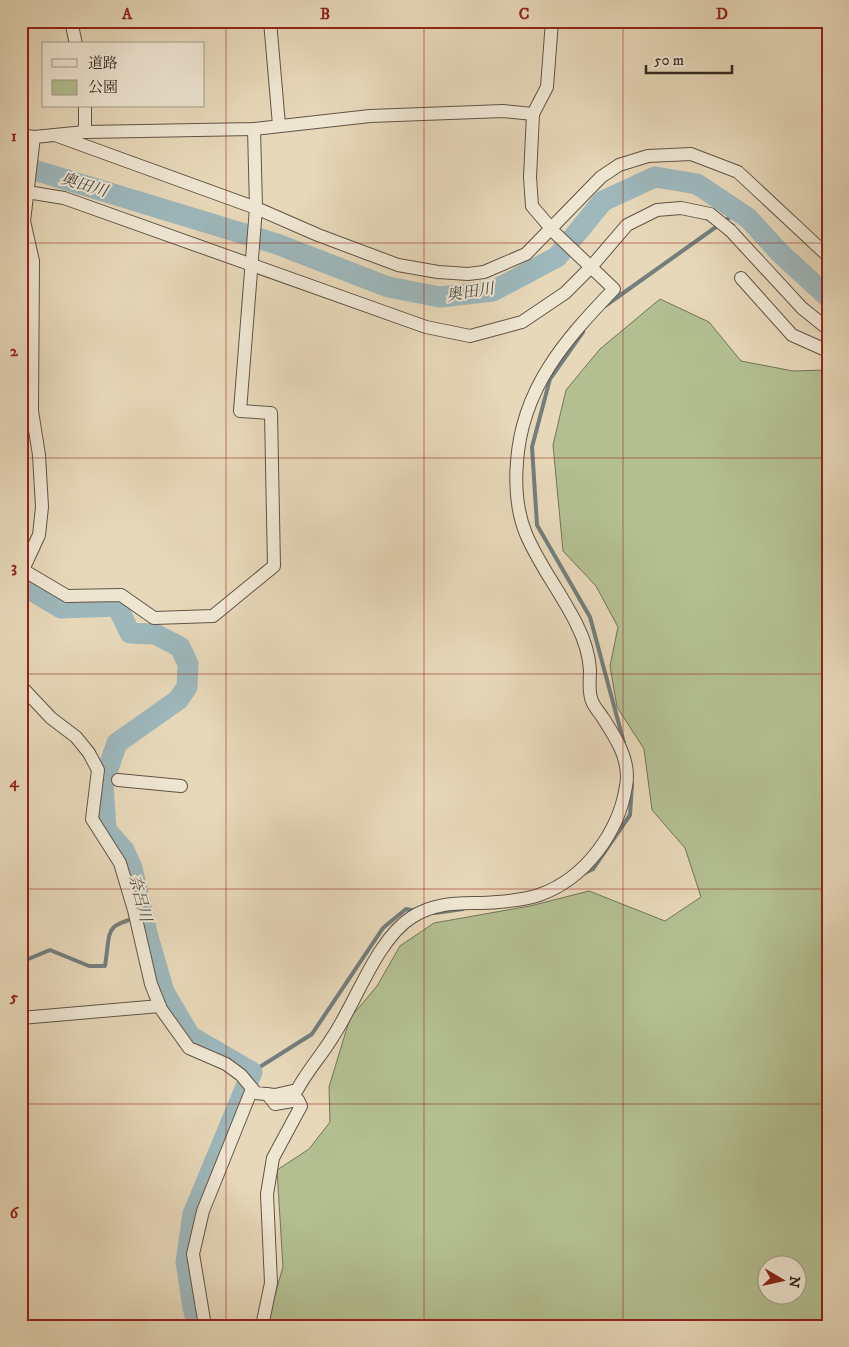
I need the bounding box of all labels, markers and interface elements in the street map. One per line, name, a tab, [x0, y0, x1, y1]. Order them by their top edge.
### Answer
text: A	[121, 4, 133, 24]
text: B	[320, 4, 330, 24]
text: C	[519, 4, 529, 24]
text: D	[716, 4, 728, 24]
legend	[42, 42, 205, 108]
scale bar	[646, 42, 733, 74]
text: 50 m	[654, 51, 684, 70]
text: 道路	[88, 54, 118, 73]
text: 公園	[88, 78, 118, 97]
text: 1	[11, 126, 17, 146]
water label: 奥田川	[58, 168, 112, 202]
water label: 奥田川	[445, 278, 497, 306]
text: 2	[10, 341, 19, 361]
text: 3	[11, 557, 17, 577]
text: 4	[8, 772, 19, 792]
water label: 奈呂川	[124, 872, 156, 926]
text: 5	[9, 987, 18, 1007]
text: 6	[10, 1203, 20, 1223]
north arrow	[756, 1254, 806, 1304]
text: N	[784, 1275, 804, 1289]

